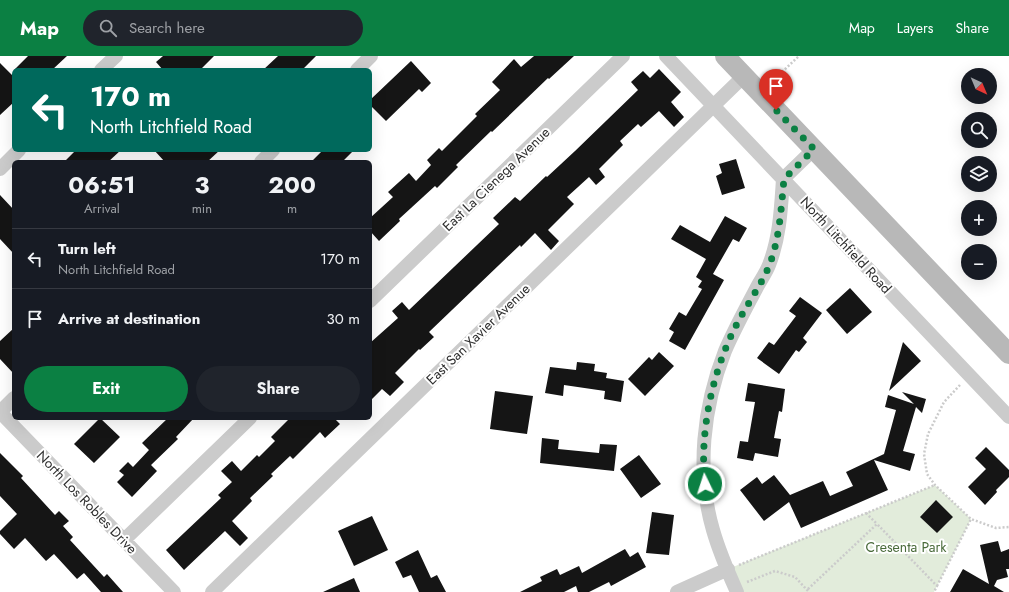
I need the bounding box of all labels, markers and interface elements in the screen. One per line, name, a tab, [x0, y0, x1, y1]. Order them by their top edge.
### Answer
search box	[83, 10, 363, 46]
text: Map	[20, 15, 59, 42]
icon: search	[97, 17, 119, 39]
text: Search here	[129, 17, 205, 39]
text: Map	[849, 18, 875, 38]
text: Layers	[897, 18, 933, 38]
text: Share	[955, 18, 989, 38]
north arrow	[961, 68, 997, 104]
map controls	[961, 68, 997, 280]
pin	[759, 69, 793, 110]
icon: arrive	[765, 75, 787, 97]
text: 170 m	[90, 76, 171, 117]
icon: left	[24, 84, 76, 136]
button: search	[961, 112, 997, 148]
text: North Litchfield Road	[90, 114, 252, 140]
street label: East La Cienega Avenue	[438, 122, 554, 236]
button: layers	[961, 156, 997, 192]
text: 06:51	[68, 167, 136, 202]
text: 3	[194, 167, 209, 202]
text: 200	[268, 167, 316, 202]
street label: North Litchfield Road	[796, 192, 896, 298]
text: Arrival	[84, 199, 120, 218]
text: min	[192, 199, 212, 218]
text: m	[287, 199, 297, 218]
button: +	[961, 200, 997, 236]
text: Turn left	[58, 238, 116, 260]
button: −	[961, 244, 997, 280]
icon: left	[24, 248, 46, 270]
text: 170 m	[320, 248, 360, 270]
text: North Litchfield Road	[58, 260, 175, 279]
street label: East San Xavier Avenue	[422, 279, 534, 389]
icon: arrive	[24, 308, 46, 330]
text: Arrive at destination	[58, 308, 200, 330]
text: 30 m	[327, 308, 360, 330]
button: Exit	[24, 366, 188, 412]
button: Share	[196, 366, 360, 412]
street label: North Los Robles Drive	[32, 446, 142, 558]
position arrow	[684, 463, 726, 505]
park label: Cresenta Park	[866, 537, 947, 557]

